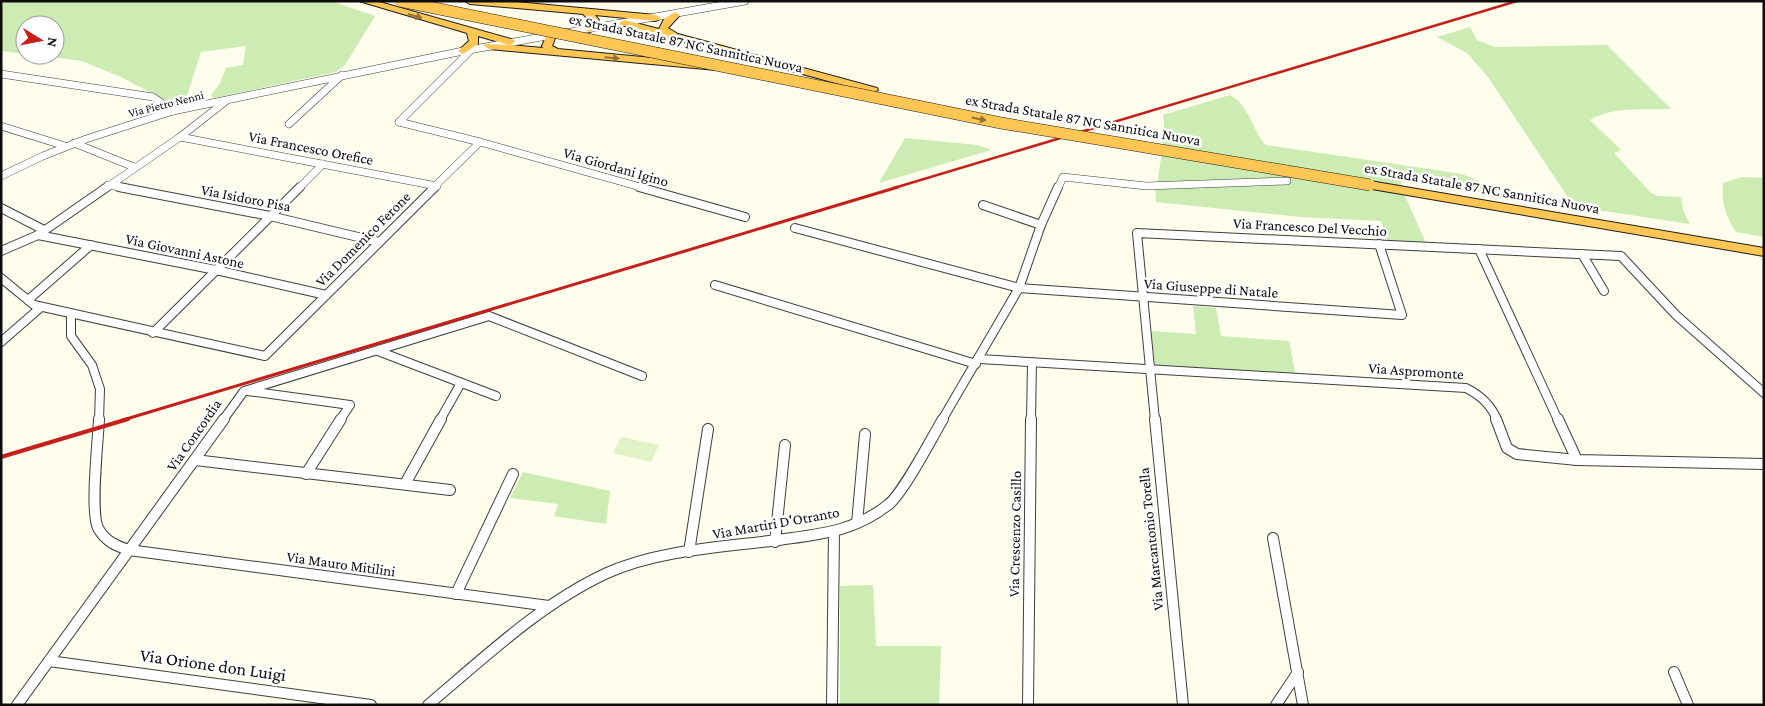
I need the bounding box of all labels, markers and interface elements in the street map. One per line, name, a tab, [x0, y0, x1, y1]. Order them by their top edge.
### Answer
street label: ex Strada Statale 87 NC Sannitica Nuova	[568, 10, 804, 76]
one-way arrow	[407, 12, 422, 20]
north arrow	[15, 15, 65, 65]
text: N	[44, 36, 62, 49]
one-way arrow	[604, 54, 620, 62]
street label: Via Pietro Nenni	[127, 88, 205, 120]
street label: ex Strada Statale 87 NC Sannitica Nuova	[964, 91, 1202, 149]
one-way arrow	[972, 115, 988, 123]
street label: Via Francesco Orefice	[247, 128, 375, 168]
street label: Via Giordani Igino	[561, 144, 670, 191]
street label: ex Strada Statale 87 NC Sannitica Nuova	[1363, 159, 1601, 217]
street label: Via Isidoro Pisa	[200, 181, 292, 215]
street label: Via Domenico Ferone	[312, 188, 414, 290]
street label: Via Francesco Del Vecchio	[1233, 215, 1387, 239]
street label: Via Giovanni Astone	[124, 231, 246, 271]
street label: Via Giuseppe di Natale	[1143, 275, 1279, 302]
street label: Via Aspromonte	[1368, 360, 1465, 383]
street label: Via Concordia	[163, 396, 225, 474]
street label: Via Marcantonio Torella	[1136, 467, 1166, 611]
street label: Via Crescenzo Casillo	[1006, 471, 1024, 597]
street label: Via Martiri D'Otranto	[711, 504, 841, 542]
street label: Via Mauro Mitilini	[286, 548, 397, 580]
street label: Via Orione don Luigi	[139, 645, 288, 685]

